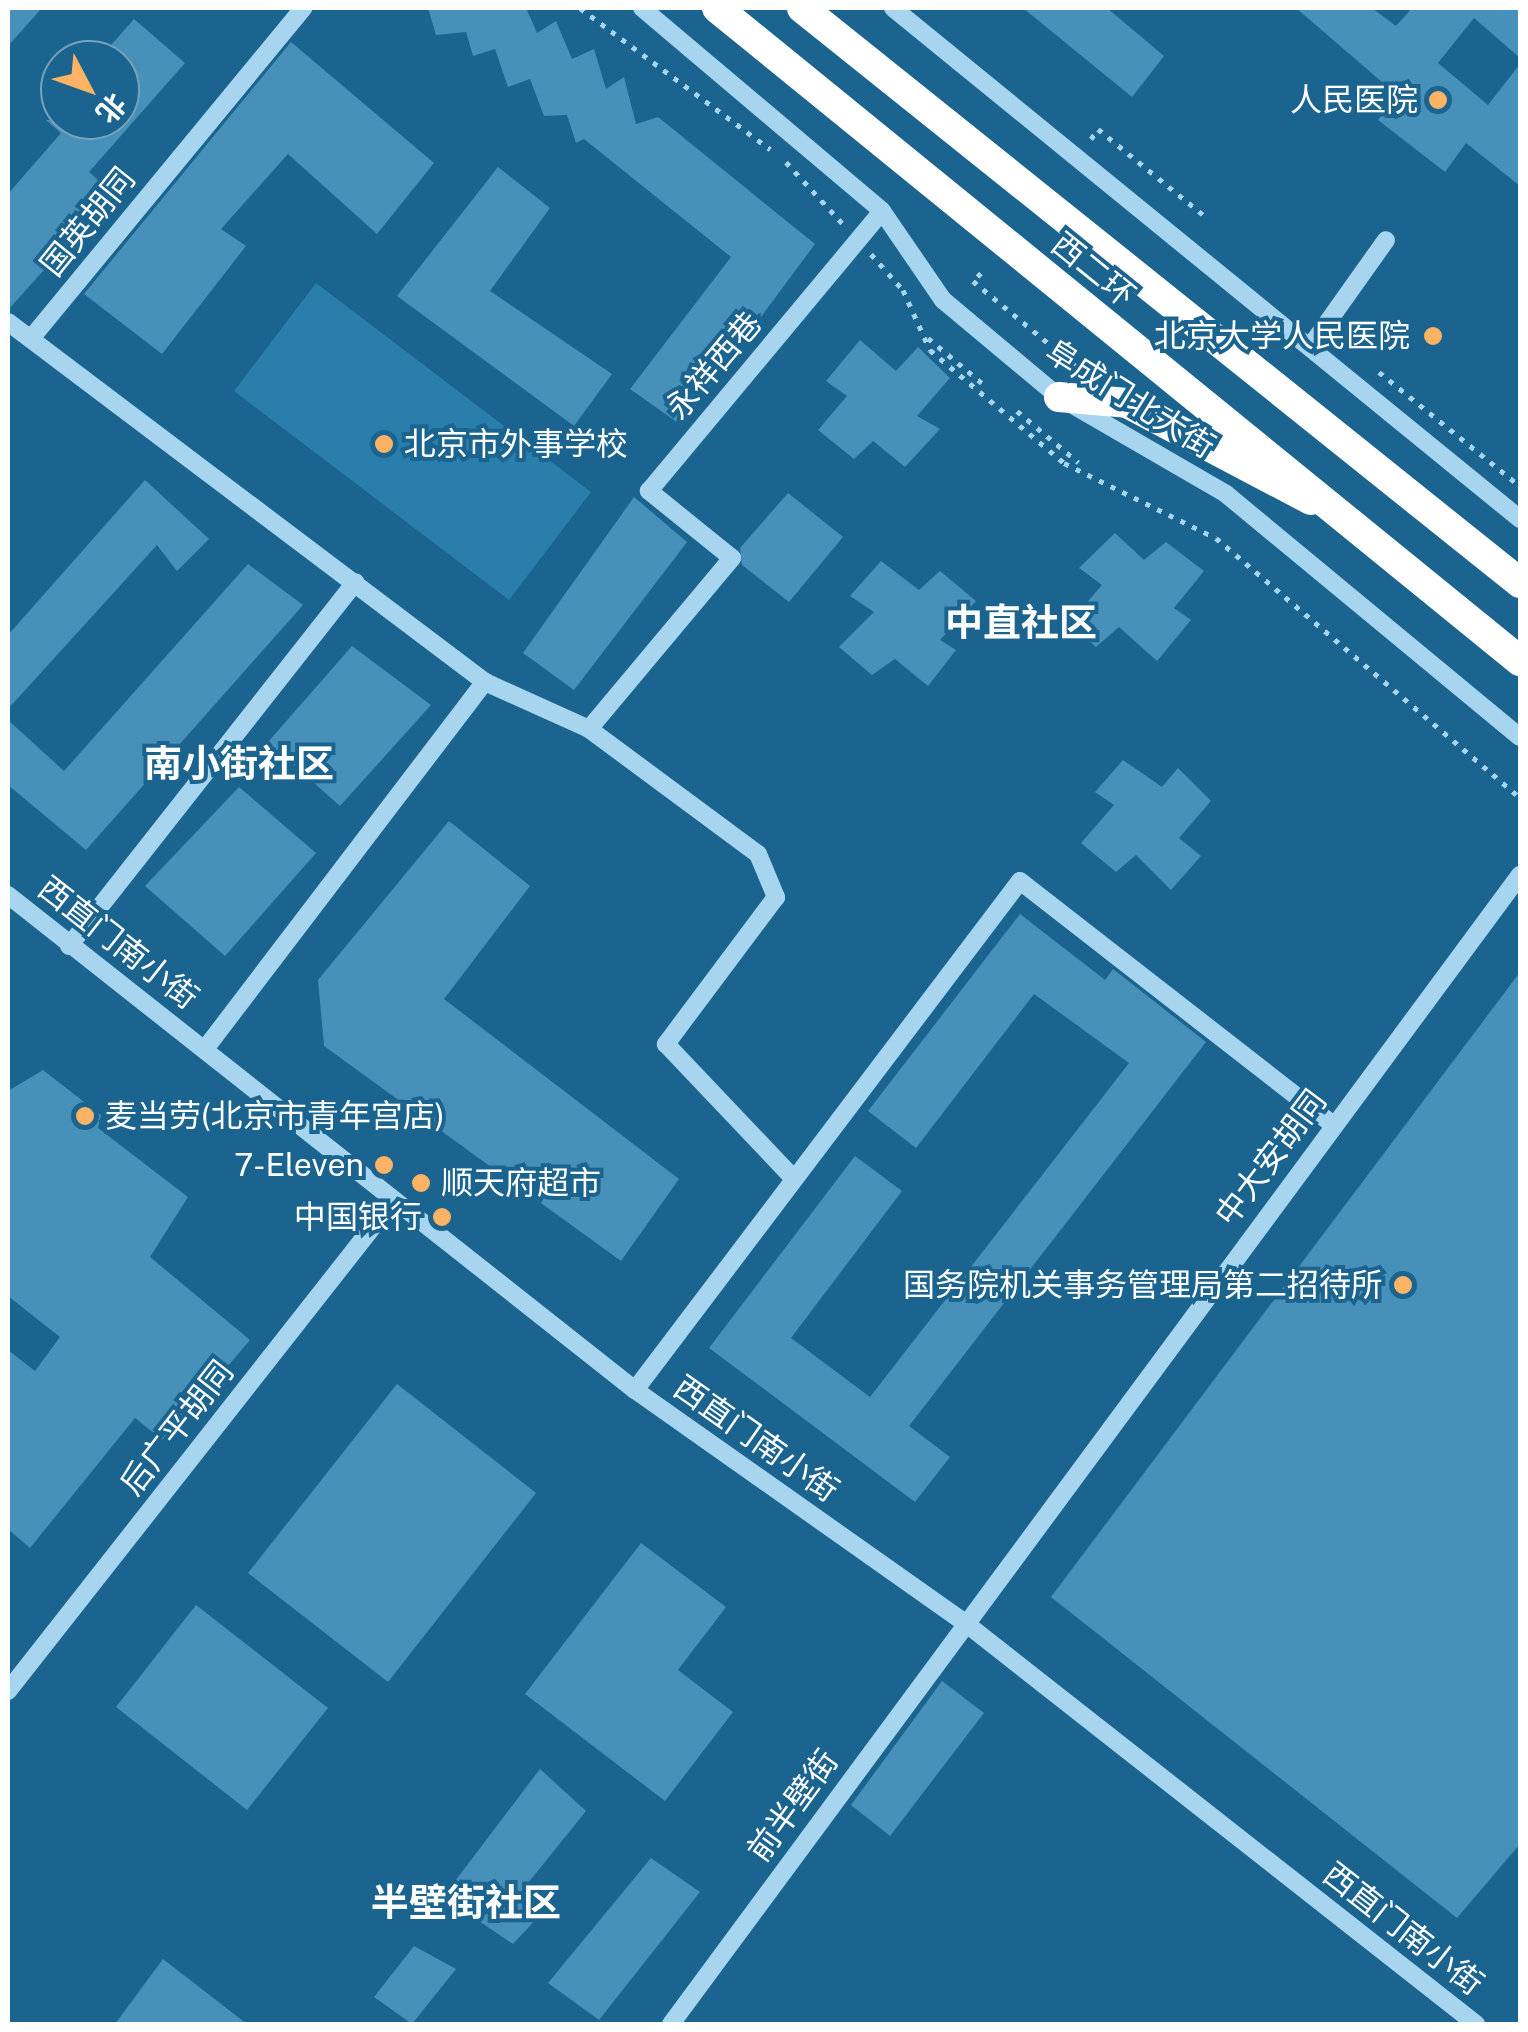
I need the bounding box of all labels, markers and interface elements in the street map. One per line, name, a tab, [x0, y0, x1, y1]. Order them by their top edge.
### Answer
north arrow	[40, 40, 140, 140]
place label: 人民医院	[1290, 81, 1418, 119]
text: 北	[90, 87, 133, 130]
marker: 人民医院	[1427, 89, 1449, 111]
street label: 国英胡同	[33, 160, 143, 284]
street label: 西二环	[1044, 225, 1142, 315]
street label: 永祥西巷	[658, 305, 770, 427]
place label: 北京大学人民医院	[1154, 317, 1410, 355]
marker: 北京大学人民医院	[1420, 323, 1446, 349]
street label: 阜成门北大街	[1038, 332, 1222, 466]
place label: 北京市外事学校	[404, 425, 628, 463]
marker: 北京市外事学校	[373, 433, 395, 455]
district label: 中直社区	[945, 600, 1097, 646]
district label: 南小街社区	[144, 741, 334, 787]
street label: 西直门南小街	[31, 869, 205, 1017]
street label: 中大安胡同	[1208, 1083, 1334, 1233]
place label: 麦当劳(北京市青年宫店)	[105, 1097, 445, 1135]
marker: 麦当劳(北京市青年宫店)	[74, 1105, 96, 1127]
place label: 7-Eleven	[234, 1146, 364, 1184]
marker: 7-Eleven	[373, 1154, 395, 1176]
place label: 顺天府超市	[441, 1164, 601, 1202]
marker: 顺天府超市	[410, 1172, 432, 1194]
place label: 中国银行	[294, 1198, 422, 1236]
marker: 中国银行	[431, 1206, 453, 1228]
place label: 国务院机关事务管理局第二招待所	[903, 1266, 1383, 1304]
marker: 国务院机关事务管理局第二招待所	[1392, 1274, 1414, 1296]
street label: 后广平胡同	[113, 1353, 241, 1503]
street label: 西直门南小街	[666, 1368, 846, 1510]
street label: 前半壁街	[740, 1743, 846, 1869]
street label: 西直门南小街	[1316, 1855, 1490, 2003]
district label: 半壁街社区	[371, 1880, 561, 1926]

